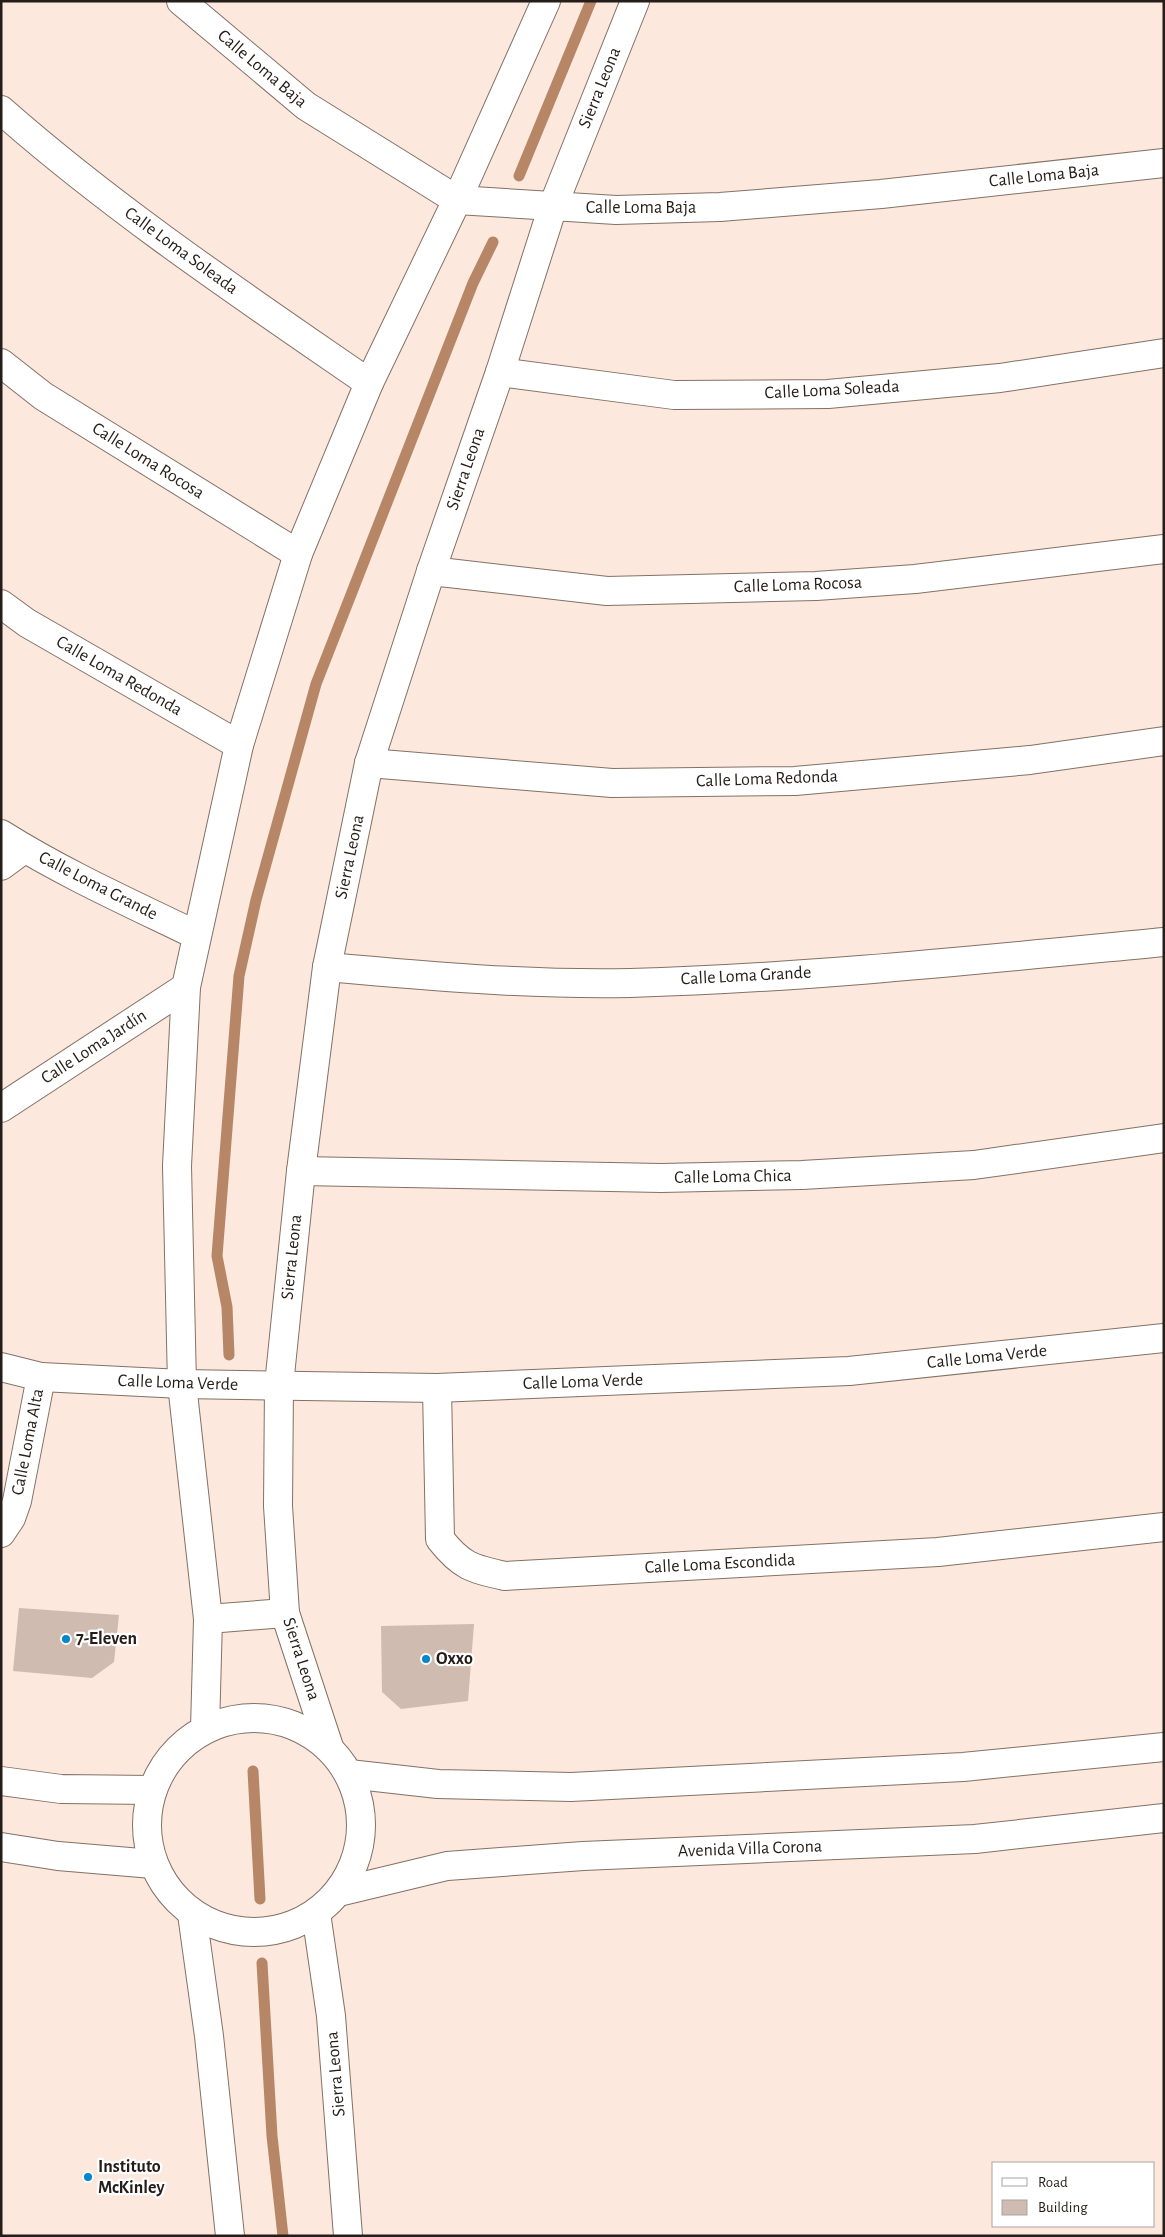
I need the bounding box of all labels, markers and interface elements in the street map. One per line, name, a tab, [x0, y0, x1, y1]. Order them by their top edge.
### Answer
street label: Calle Loma Baja	[214, 27, 310, 111]
street label: Sierra Leona	[576, 45, 624, 131]
street label: Calle Loma Baja	[988, 161, 1100, 191]
street label: Calle Loma Baja	[586, 199, 696, 217]
street label: Calle Loma Soleada	[121, 204, 241, 298]
street label: Calle Loma Soleada	[764, 377, 900, 403]
street label: Calle Loma Rocosa	[89, 419, 207, 503]
street label: Sierra Leona	[444, 426, 488, 512]
street label: Calle Loma Rocosa	[734, 574, 862, 596]
street label: Calle Loma Redonda	[53, 633, 185, 719]
street label: Calle Loma Redonda	[696, 768, 838, 790]
street label: Sierra Leona	[332, 813, 368, 901]
street label: Calle Loma Grande	[36, 848, 160, 924]
street label: Calle Loma Grande	[680, 964, 812, 988]
street label: Calle Loma Jardín	[38, 1006, 150, 1088]
street label: Calle Loma Chica	[674, 1167, 792, 1187]
street label: Sierra Leona	[279, 1213, 305, 1301]
street label: Calle Loma Verde	[926, 1342, 1048, 1372]
street label: Calle Loma Verde	[522, 1371, 644, 1393]
street label: Calle Loma Verde	[117, 1372, 239, 1394]
street label: Calle Loma Alta	[9, 1387, 47, 1497]
street label: Calle Loma Escondida	[644, 1551, 796, 1577]
street label: Sierra Leona	[279, 1615, 323, 1703]
place label: 7-Eleven	[76, 1630, 137, 1648]
marker: 7-Eleven	[60, 1633, 72, 1645]
place label: Oxxo	[436, 1650, 473, 1668]
marker: Oxxo	[420, 1653, 432, 1665]
street label: Avenida Villa Corona	[678, 1837, 822, 1861]
street label: Sierra Leona	[323, 2031, 349, 2117]
place label: Instituto McKinley	[98, 2158, 165, 2197]
legend	[992, 2162, 1155, 2227]
marker: Instituto McKinley	[82, 2171, 94, 2183]
text: Road	[1038, 2175, 1068, 2190]
text: Building	[1038, 2200, 1088, 2215]

